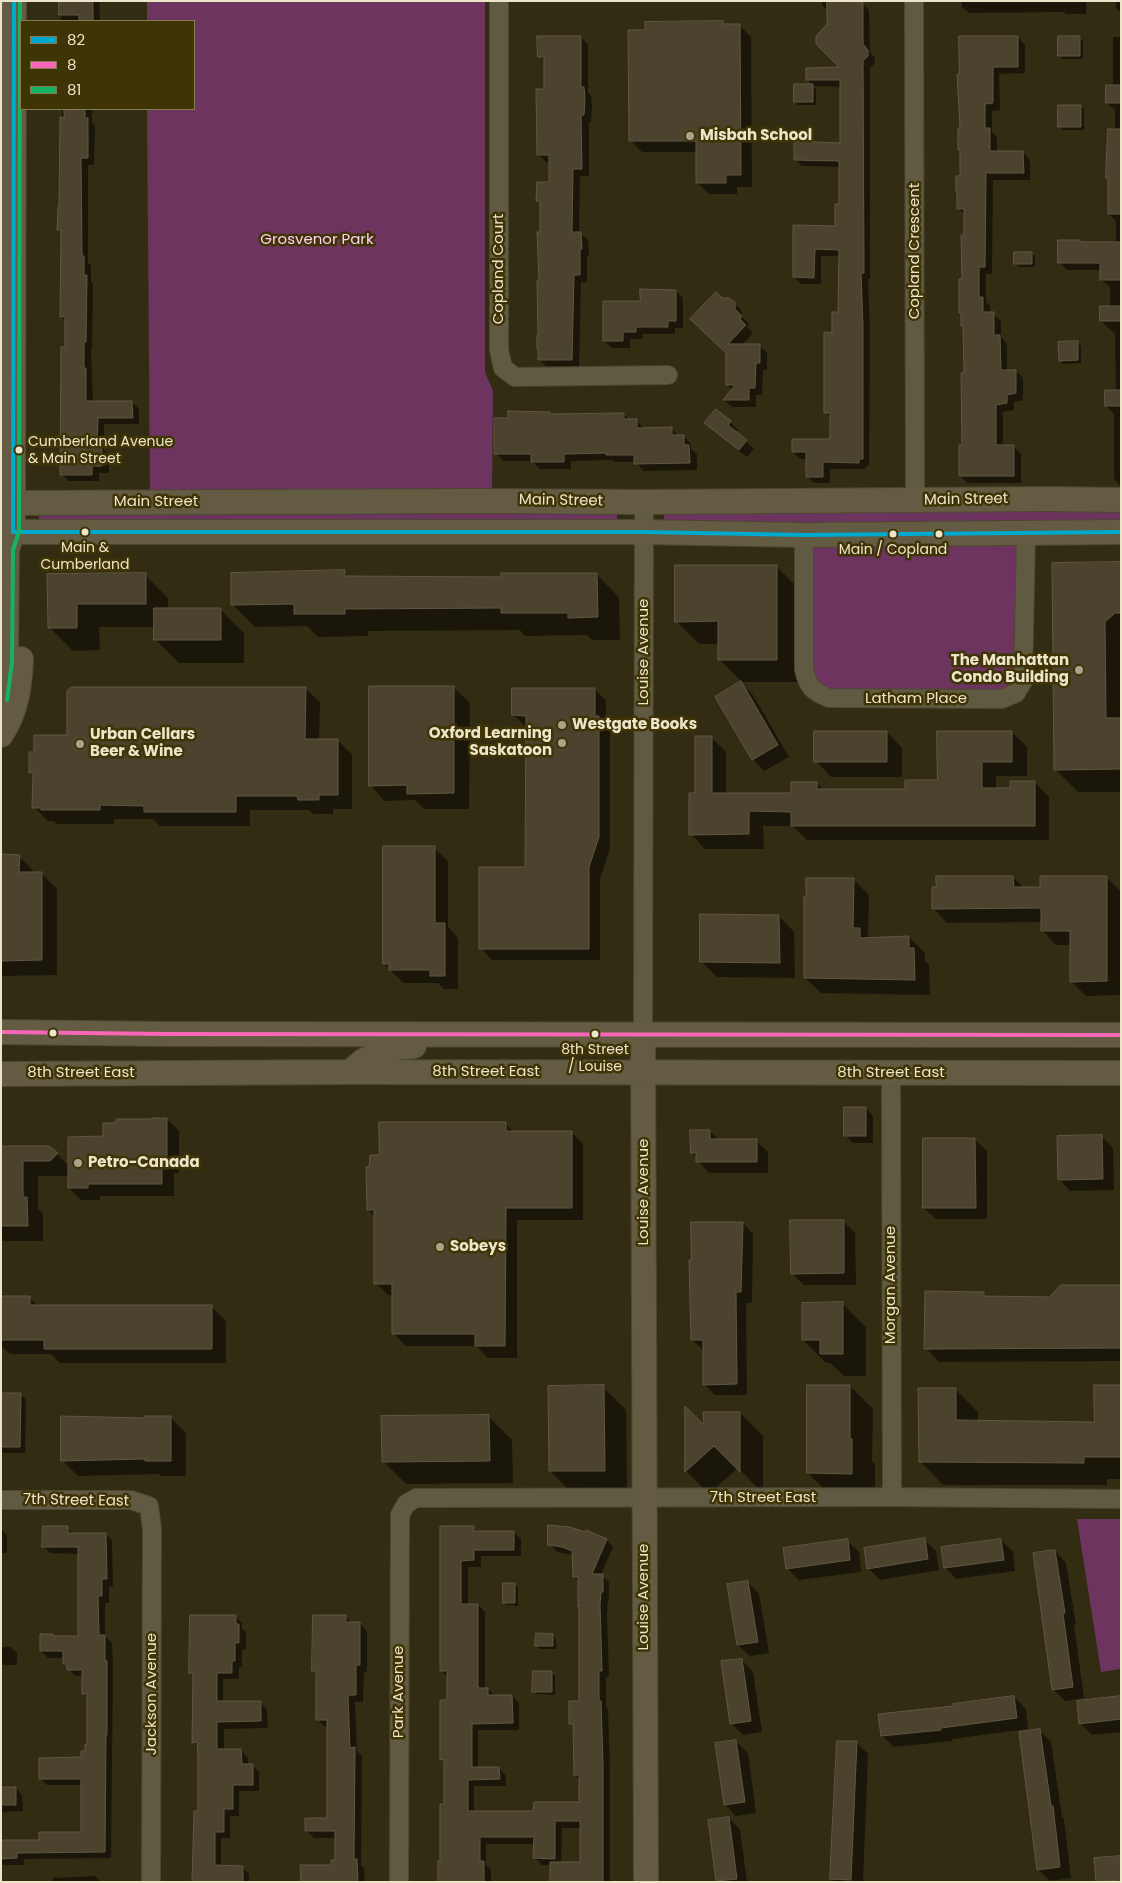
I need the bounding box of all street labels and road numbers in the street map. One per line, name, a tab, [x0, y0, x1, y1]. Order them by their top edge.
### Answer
street label: Copland Crescent	[906, 183, 924, 319]
street label: Copland Court	[490, 214, 508, 324]
street label: Main Street	[924, 490, 1008, 510]
street label: Main Street	[519, 491, 603, 511]
street label: Main Street	[114, 493, 198, 511]
street label: Louise Avenue	[635, 599, 653, 705]
street label: Latham Place	[865, 690, 967, 708]
street label: 8th Street East	[432, 1063, 540, 1081]
street label: 8th Street East	[27, 1064, 135, 1082]
street label: 8th Street East	[837, 1064, 945, 1082]
street label: Louise Avenue	[635, 1139, 653, 1245]
street label: Morgan Avenue	[882, 1226, 900, 1344]
street label: 7th Street East	[710, 1489, 816, 1507]
street label: 7th Street East	[23, 1491, 129, 1511]
street label: Louise Avenue	[635, 1544, 653, 1650]
street label: Jackson Avenue	[143, 1633, 161, 1755]
street label: Park Avenue	[390, 1646, 408, 1738]

